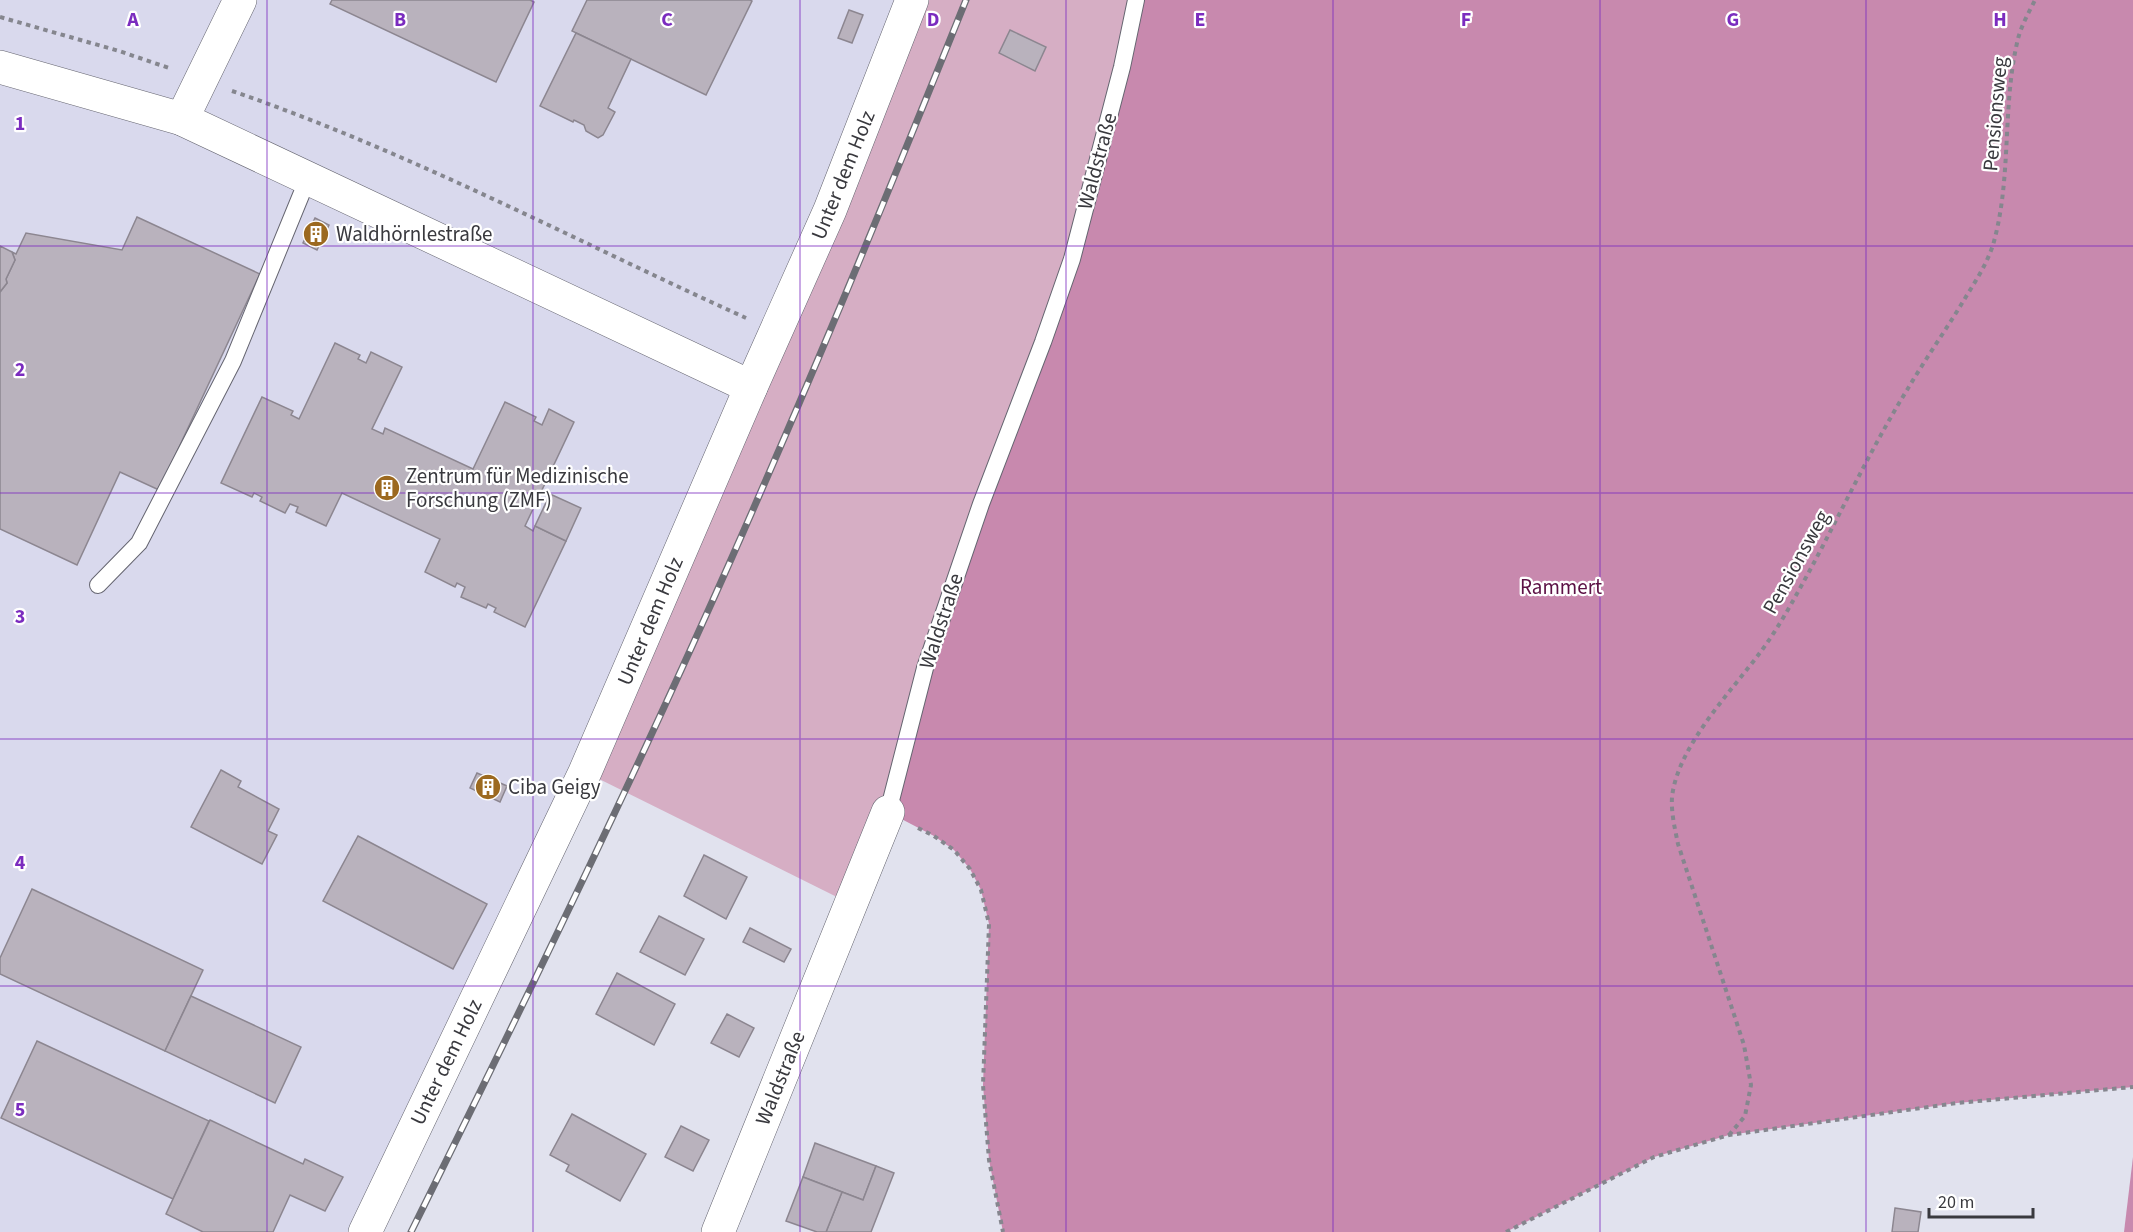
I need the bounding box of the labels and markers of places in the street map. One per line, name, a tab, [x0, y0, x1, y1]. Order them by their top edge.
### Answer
building icon: Waldhörnlestraße	[301, 219, 331, 249]
place label: Waldhörnlestraße	[336, 219, 492, 249]
place label: Zentrum für Medizinische Forschung (ZMF)	[406, 461, 629, 515]
building icon: Zentrum für Medizinische Forschung (ZMF)	[372, 473, 402, 503]
building icon: Ciba Geigy	[473, 772, 503, 802]
place label: Ciba Geigy	[508, 772, 601, 802]

